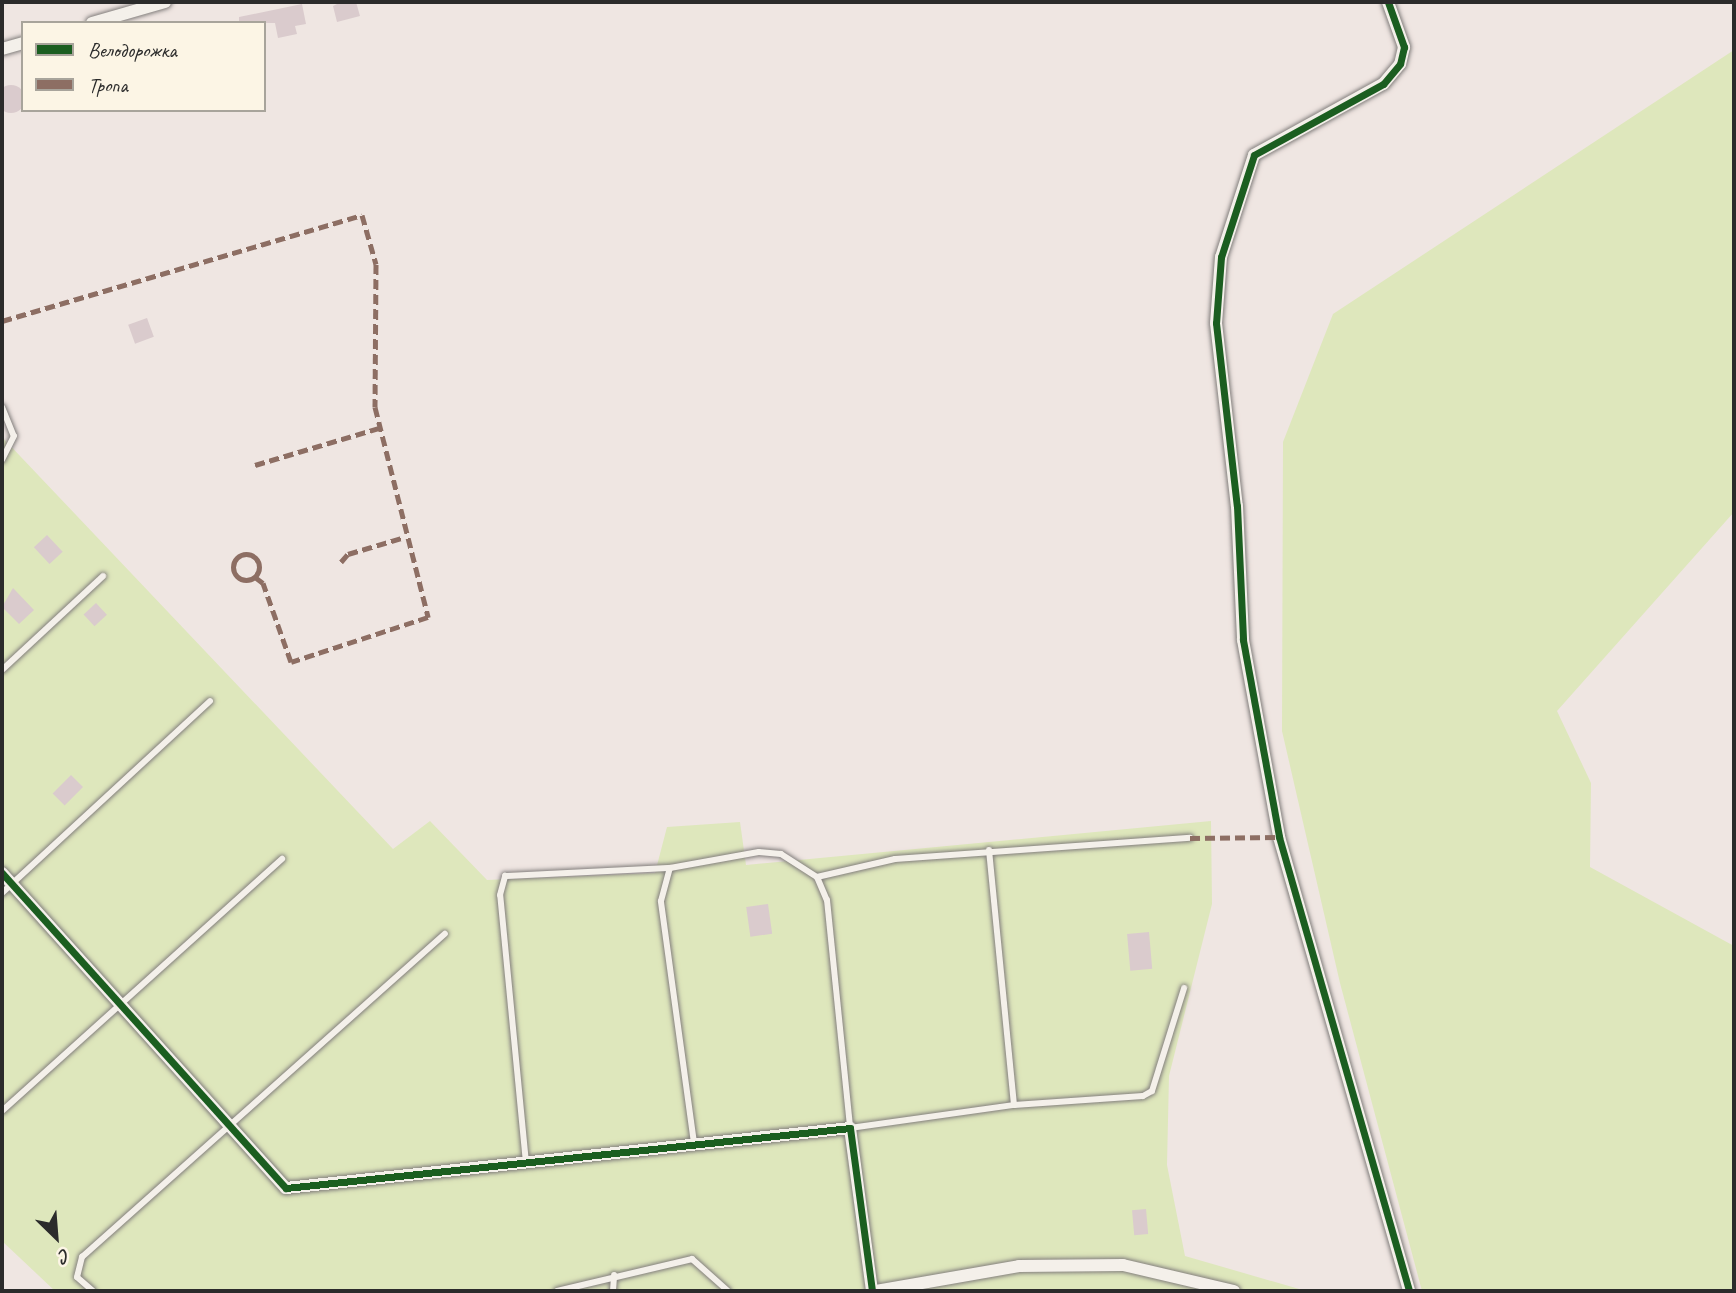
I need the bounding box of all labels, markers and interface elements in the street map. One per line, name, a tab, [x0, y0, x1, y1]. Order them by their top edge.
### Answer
legend	[21, 21, 266, 112]
text: Велодорожка	[88, 37, 177, 63]
text: Тропа	[88, 72, 128, 98]
north arrow	[21, 1202, 91, 1272]
text: С	[56, 1243, 74, 1269]

